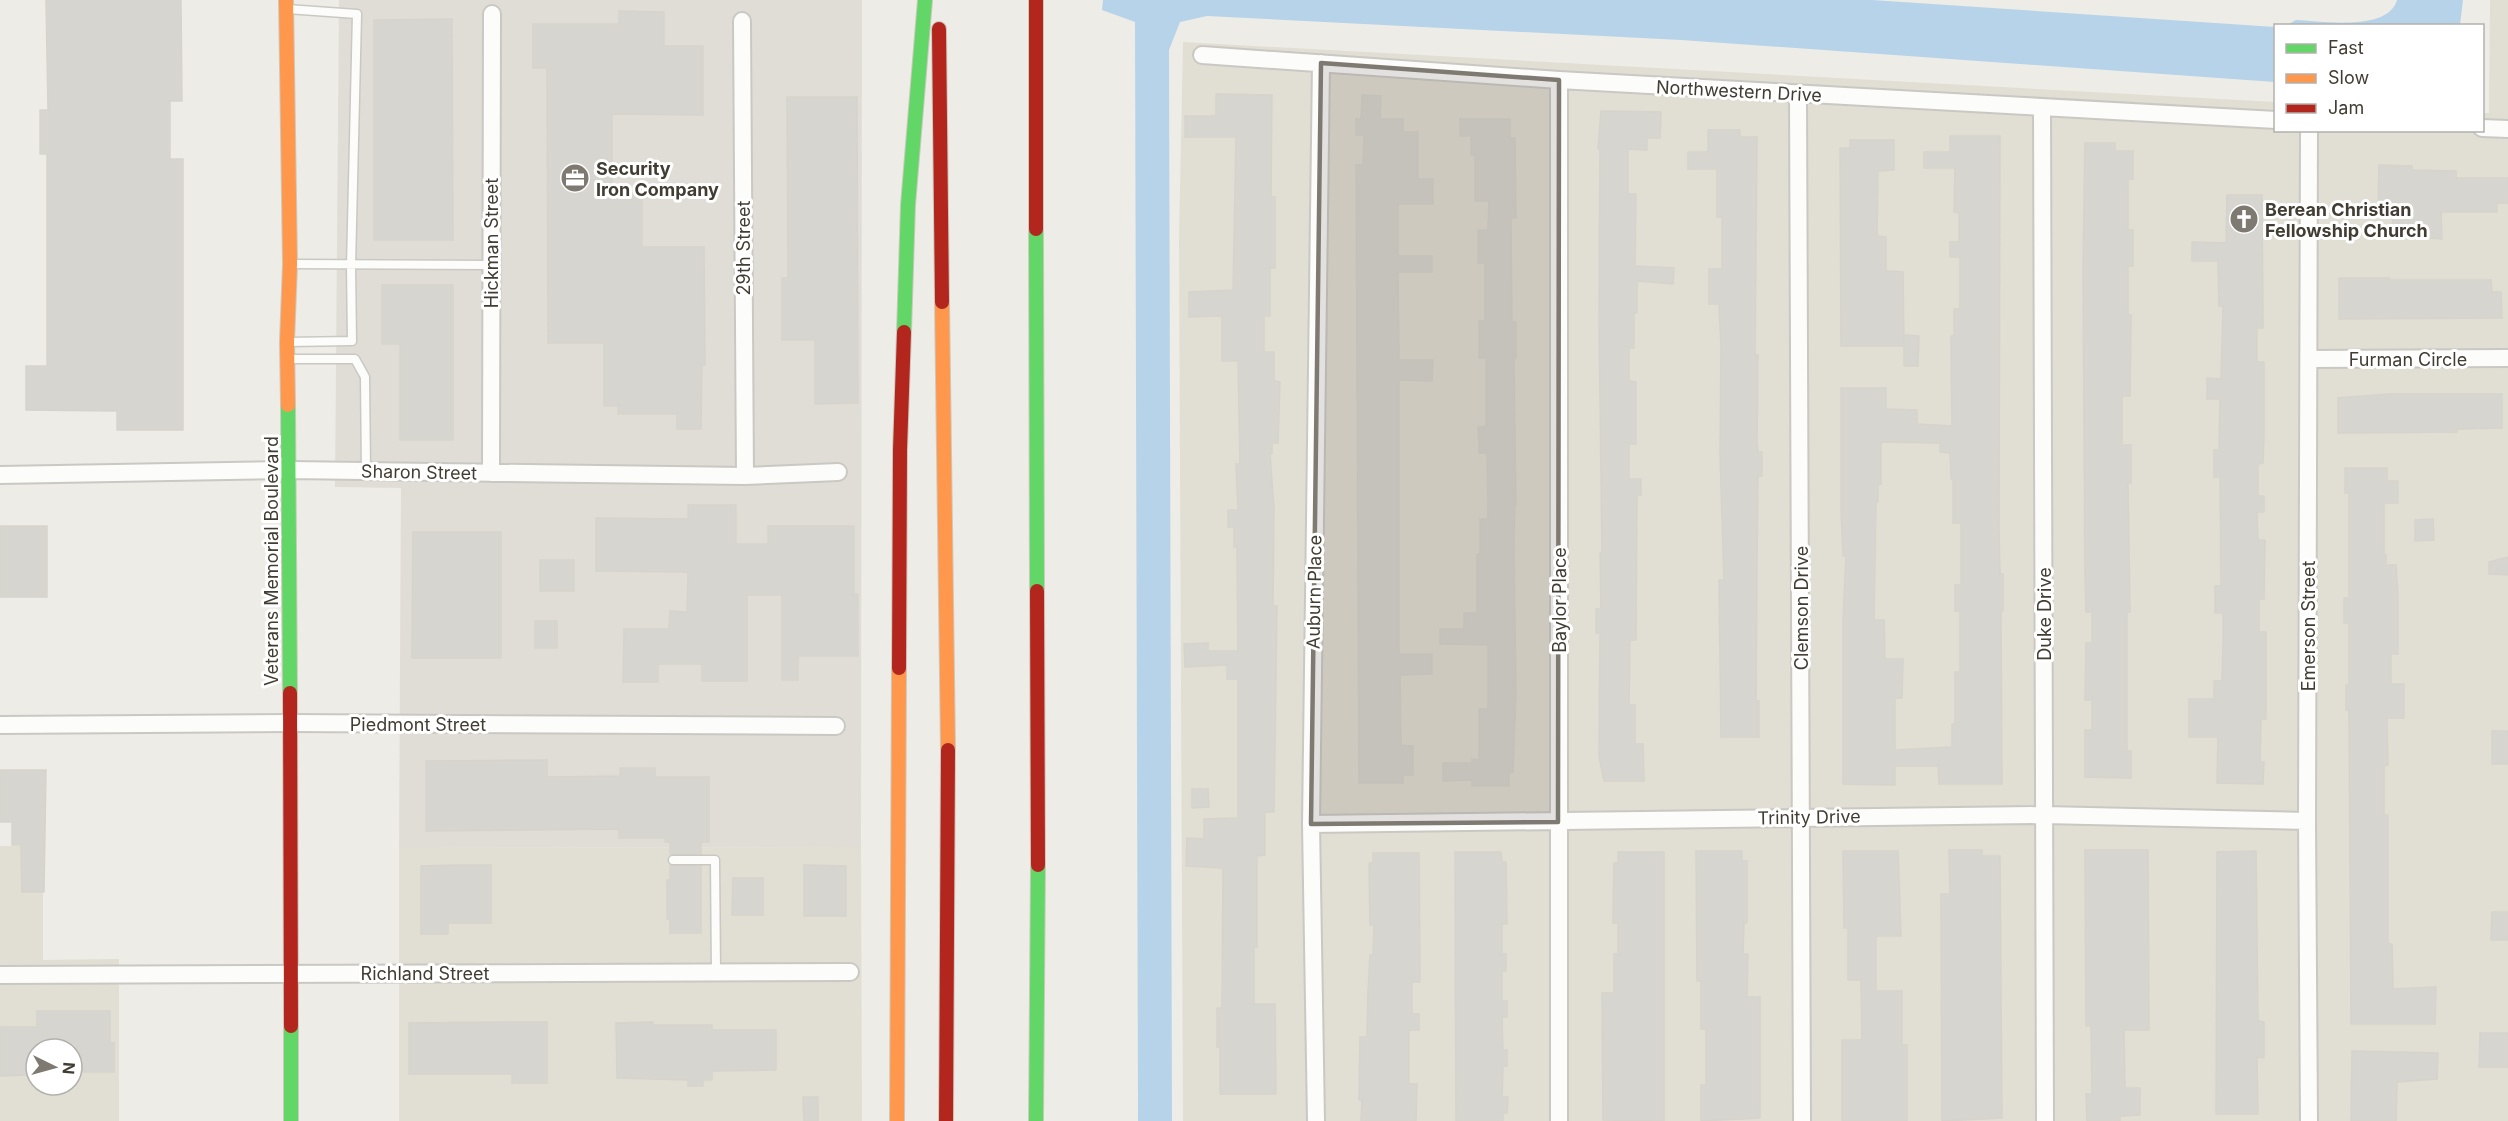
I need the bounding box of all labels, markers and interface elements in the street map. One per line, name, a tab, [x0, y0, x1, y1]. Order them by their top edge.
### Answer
legend	[2274, 24, 2484, 132]
text: Fast	[2328, 37, 2364, 58]
text: Slow	[2328, 67, 2369, 88]
street label: Northwestern Drive	[1656, 76, 1822, 106]
text: Jam	[2328, 97, 2364, 118]
place label: Security Iron Company	[596, 158, 719, 200]
office icon: Security Iron Company	[559, 162, 591, 194]
street label: Hickman Street	[481, 178, 502, 308]
place label: Berean Christian Fellowship Church	[2265, 199, 2428, 241]
street label: 29th Street	[733, 200, 754, 295]
church icon: Berean Christian Fellowship Church	[2228, 203, 2260, 235]
street label: Furman Circle	[2349, 349, 2467, 370]
street label: Veterans Memorial Boulevard	[261, 436, 282, 686]
street label: Sharon Street	[361, 460, 477, 484]
street label: Auburn Place	[1303, 535, 1325, 649]
street label: Clemson Drive	[1791, 546, 1812, 670]
street label: Baylor Place	[1549, 547, 1570, 653]
street label: Emerson Street	[2298, 561, 2319, 691]
street label: Duke Drive	[2034, 567, 2055, 661]
street label: Piedmont Street	[350, 714, 486, 735]
street label: Trinity Drive	[1757, 806, 1861, 828]
street label: Richland Street	[361, 963, 490, 984]
north arrow	[24, 1037, 84, 1097]
text: N	[58, 1061, 79, 1075]

